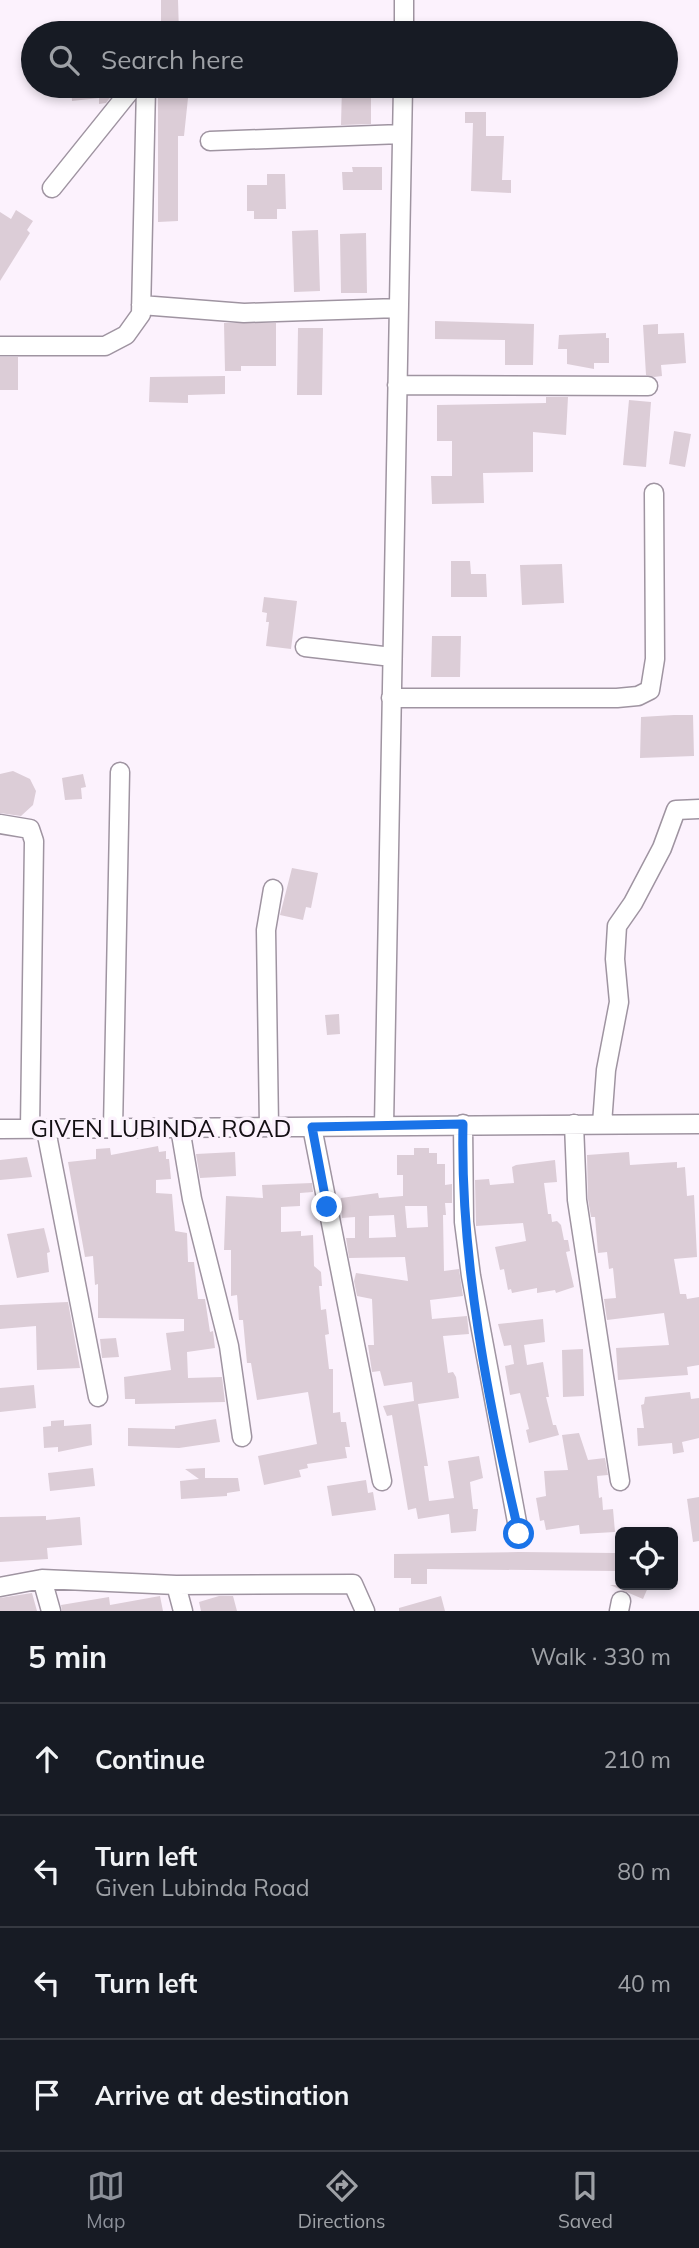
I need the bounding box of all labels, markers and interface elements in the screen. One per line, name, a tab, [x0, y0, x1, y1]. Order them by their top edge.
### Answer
search box	[21, 21, 678, 98]
icon: search	[45, 41, 83, 79]
text: Search here	[101, 43, 244, 76]
street label: GIVEN LUBINDA ROAD	[30, 1113, 292, 1143]
route end	[311, 1191, 342, 1222]
route start	[503, 1518, 534, 1549]
map controls	[615, 1527, 678, 1590]
button: locate	[615, 1527, 678, 1590]
text: 5 min	[28, 1638, 107, 1676]
text: Walk · 330 m	[531, 1642, 671, 1671]
icon: ahead	[28, 1740, 66, 1778]
text: Continue	[95, 1743, 205, 1776]
text: 210 m	[603, 1745, 671, 1774]
text: Turn left	[95, 1840, 197, 1873]
icon: left	[28, 1852, 66, 1890]
text: 80 m	[617, 1857, 671, 1886]
text: Given Lubinda Road	[95, 1873, 310, 1902]
icon: left	[28, 1964, 66, 2002]
text: Turn left	[95, 1967, 197, 2000]
text: 40 m	[617, 1969, 671, 1998]
icon: arrive	[28, 2076, 66, 2114]
text: Arrive at destination	[95, 2079, 350, 2112]
tab: Map	[86, 2167, 125, 2233]
tab: Directions	[298, 2167, 386, 2233]
tab: Saved	[558, 2167, 613, 2233]

